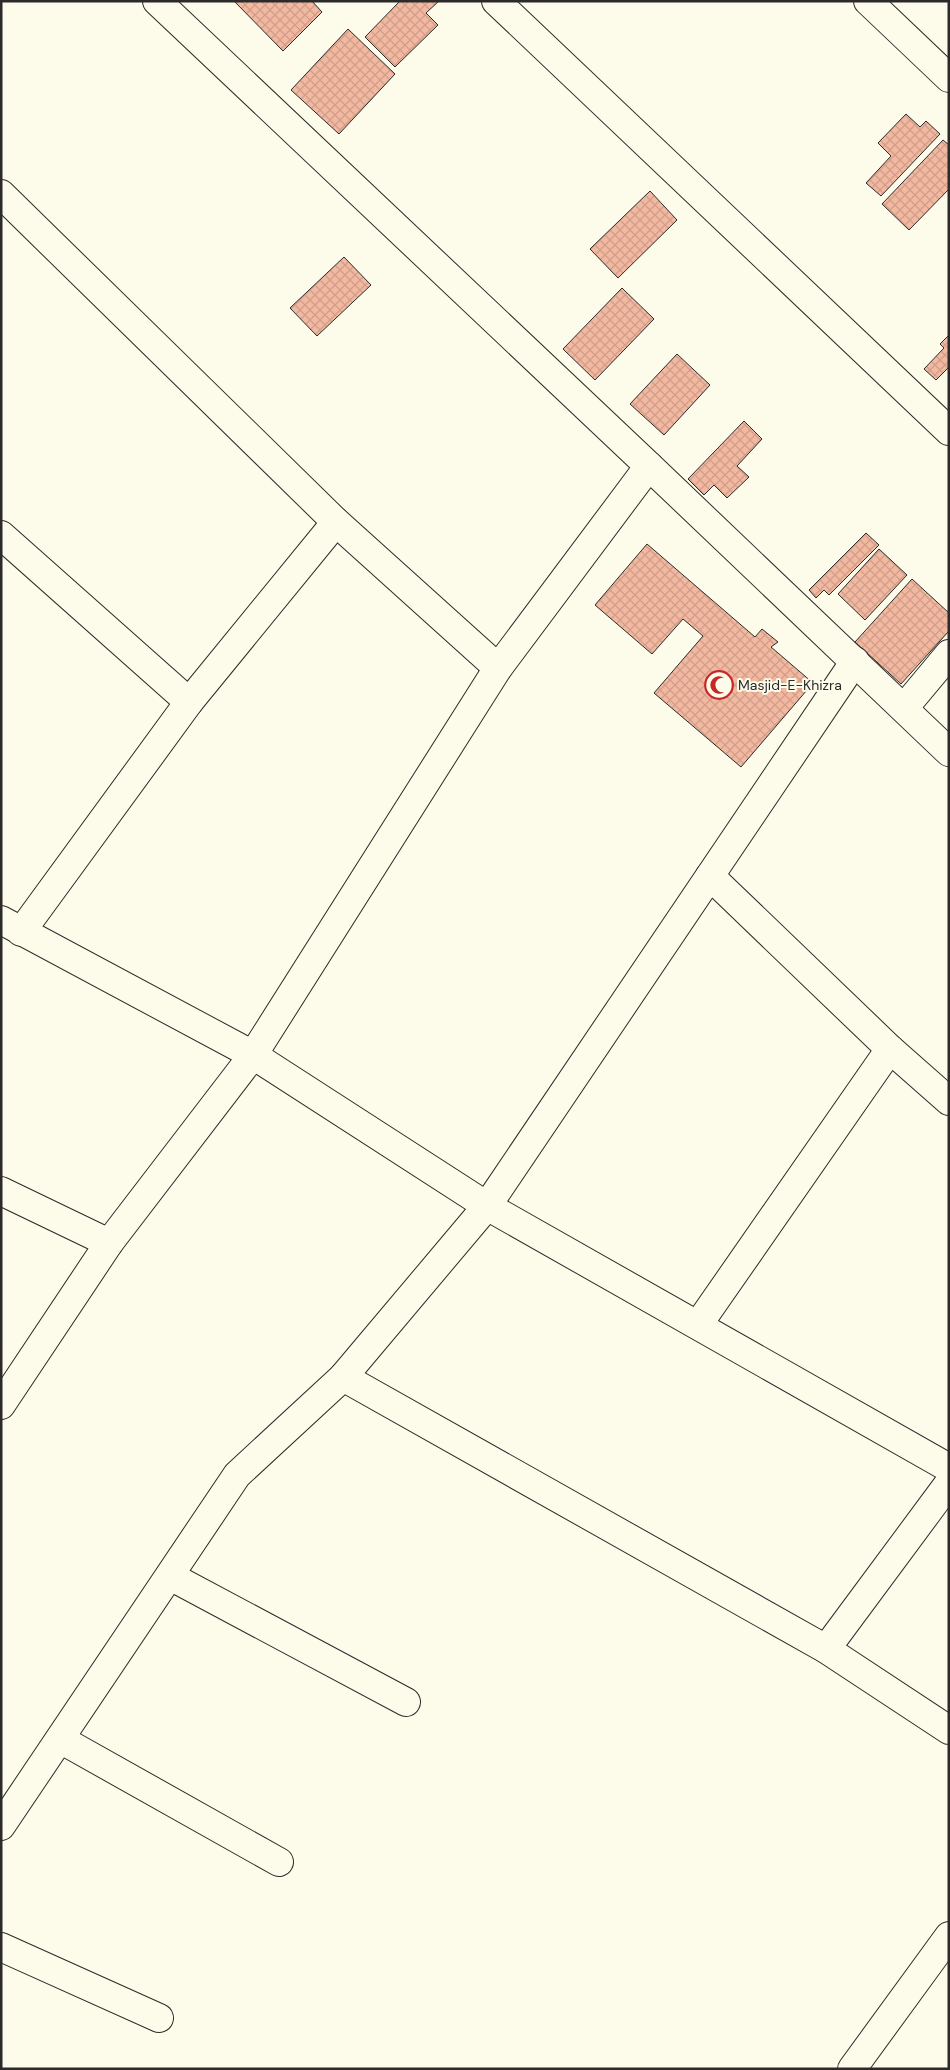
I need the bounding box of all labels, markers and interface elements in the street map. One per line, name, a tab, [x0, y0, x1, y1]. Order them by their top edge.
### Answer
mosque icon: Masjid-E-Khizra	[704, 670, 734, 700]
place label: Masjid-E-Khizra	[738, 676, 842, 694]

